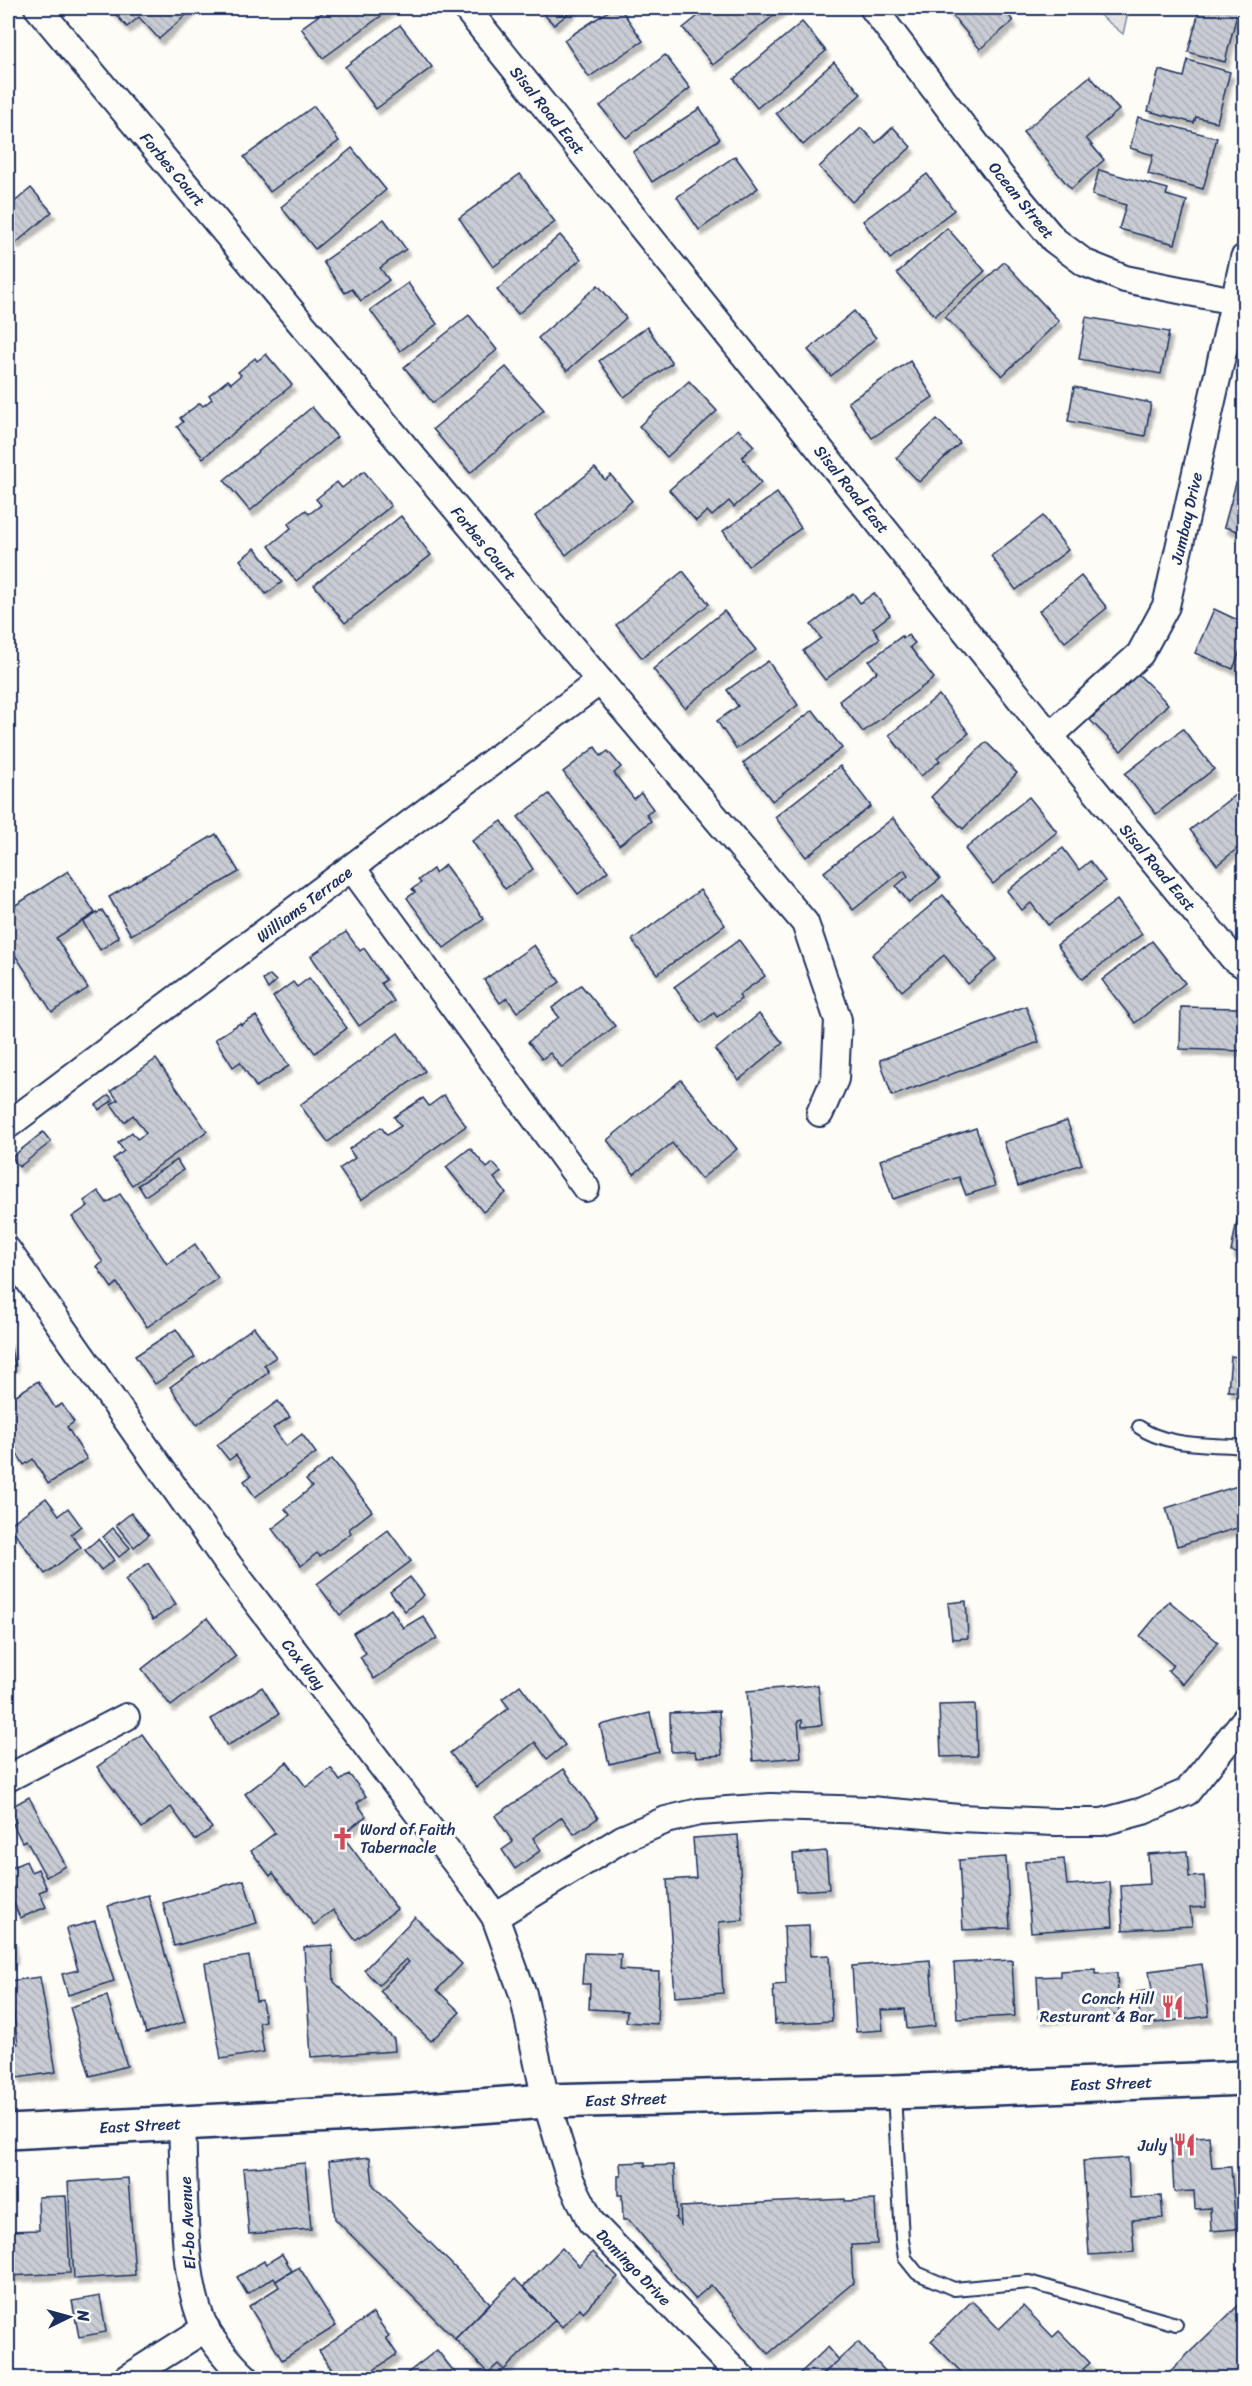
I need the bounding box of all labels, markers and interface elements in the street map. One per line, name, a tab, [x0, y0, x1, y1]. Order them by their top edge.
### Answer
street label: Sisal Road East	[502, 59, 593, 161]
street label: Forbes Court	[132, 125, 213, 213]
street label: Ocean Street	[981, 155, 1062, 246]
street label: Sisal Road East	[806, 438, 897, 540]
street label: Jumbay Drive	[1162, 469, 1211, 568]
street label: Forbes Court	[443, 499, 524, 587]
street label: Sisal Road East	[1112, 817, 1203, 918]
street label: Williams Terrace	[250, 858, 359, 950]
street label: Cox Way	[274, 1632, 334, 1697]
place label: Word of Faith Tabernacle	[360, 1815, 455, 1862]
church icon: Word of Faith Tabernacle	[329, 1825, 355, 1851]
place label: Conch Hill Resturant & Bar	[1040, 1984, 1155, 2031]
restaurant icon: Conch Hill Resturant & Bar	[1159, 1994, 1185, 2020]
street label: East Street	[1070, 2068, 1152, 2099]
street label: East Street	[585, 2084, 667, 2115]
street label: East Street	[98, 2109, 182, 2142]
place label: July	[1137, 2131, 1168, 2160]
restaurant icon: July	[1172, 2132, 1198, 2158]
street label: El-bo Avenue	[171, 2176, 204, 2270]
street label: Domingo Drive	[589, 2222, 679, 2313]
north arrow	[39, 2287, 99, 2347]
text: N	[68, 2308, 98, 2323]

